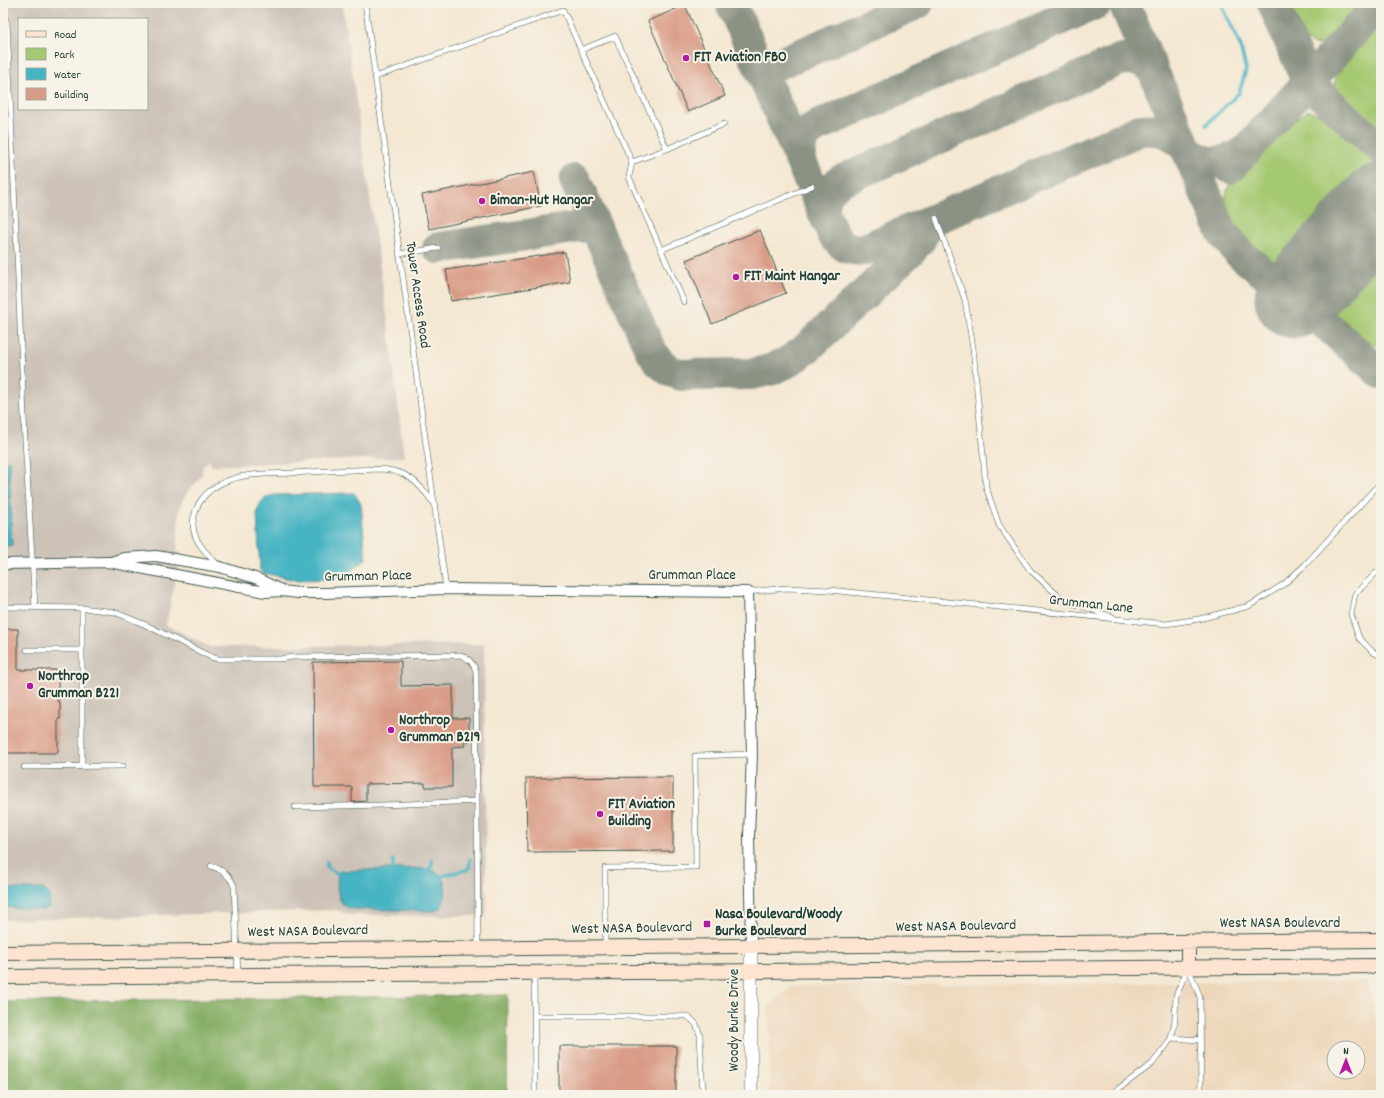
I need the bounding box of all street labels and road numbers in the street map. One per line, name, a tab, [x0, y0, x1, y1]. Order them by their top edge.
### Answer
street label: Tower Access Road	[399, 240, 435, 350]
street label: Grumman Place	[324, 565, 412, 589]
street label: Grumman Place	[648, 565, 736, 587]
street label: Grumman Lane	[1048, 590, 1134, 620]
street label: West NASA Boulevard	[1220, 913, 1340, 935]
street label: West NASA Boulevard	[895, 915, 1017, 939]
street label: West NASA Boulevard	[571, 917, 693, 941]
street label: West NASA Boulevard	[247, 920, 369, 944]
street label: Woody Burke Drive	[724, 968, 746, 1071]

